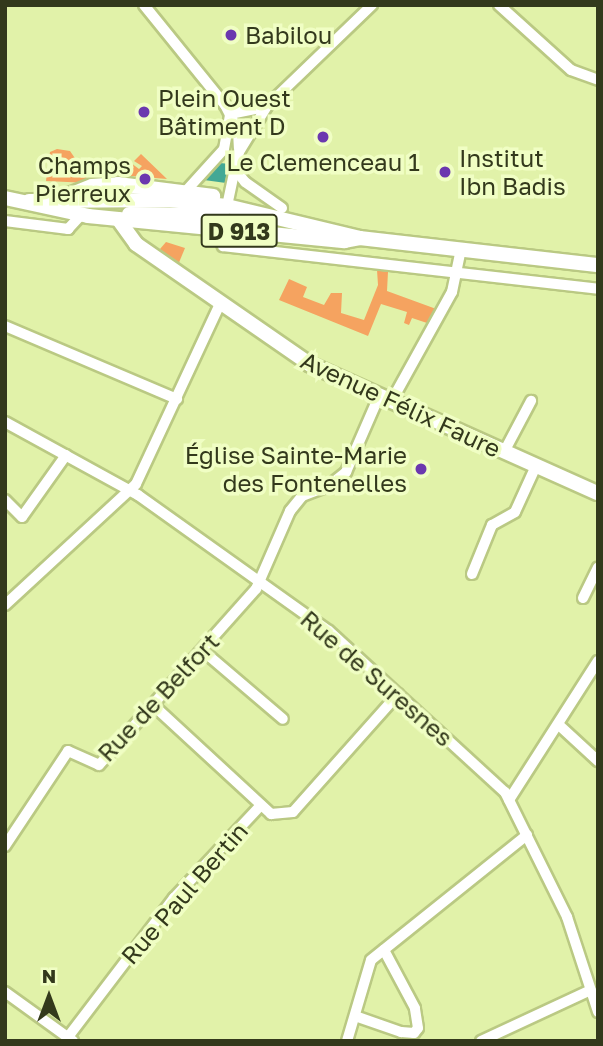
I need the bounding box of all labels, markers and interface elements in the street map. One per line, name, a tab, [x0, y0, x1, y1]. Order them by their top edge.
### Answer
place label: Babilou	[245, 21, 332, 49]
marker: Babilou	[223, 27, 239, 43]
place label: Plein Ouest Bâtiment D	[158, 84, 291, 140]
marker: Plein Ouest Bâtiment D	[136, 104, 152, 120]
marker: Le Clemenceau 1	[315, 129, 331, 145]
place label: Institut Ibn Badis	[459, 144, 566, 200]
place label: Le Clemenceau 1	[226, 148, 420, 176]
place label: Champs Pierreux	[35, 151, 131, 207]
marker: Institut Ibn Badis	[437, 164, 453, 180]
marker: Champs Pierreux	[137, 171, 153, 187]
road number: D 913	[201, 212, 278, 250]
street label: Avenue Félix Faure	[297, 345, 505, 463]
place label: Église Sainte-Marie des Fontenelles	[185, 441, 407, 497]
marker: Église Sainte-Marie des Fontenelles	[413, 461, 429, 477]
street label: Rue de Suresnes	[295, 604, 459, 752]
street label: Rue de Belfort	[91, 627, 225, 767]
street label: Rue Paul Bertin	[115, 816, 253, 970]
north arrow	[14, 962, 84, 1032]
text: N	[42, 964, 56, 987]

